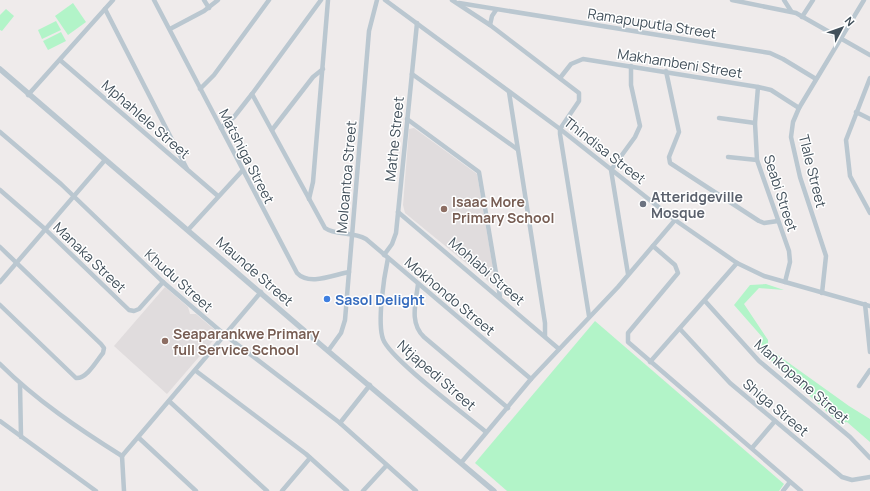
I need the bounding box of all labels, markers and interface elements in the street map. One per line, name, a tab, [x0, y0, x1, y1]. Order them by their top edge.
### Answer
street label: Ramapuputla Street	[586, 3, 718, 43]
north arrow	[822, 8, 862, 48]
text: N	[842, 13, 858, 29]
street label: Makhambeni Street	[616, 44, 744, 82]
street label: Mphahlele Street	[98, 75, 195, 163]
street label: Mathe Street	[380, 95, 408, 183]
street label: Matshiga Street	[215, 105, 279, 207]
street label: Thindisa Street	[560, 112, 650, 188]
street label: Moloantoa Street	[332, 120, 360, 234]
street label: Tlale Street	[795, 132, 831, 210]
street label: Seabi Street	[760, 152, 803, 234]
place label: Atteridgeville Mosque	[651, 187, 743, 222]
place label: Isaac More Primary School	[452, 192, 554, 227]
marker: Atteridgeville Mosque	[638, 199, 648, 209]
marker: Isaac More Primary School	[439, 204, 449, 214]
street label: Manaka Street	[49, 217, 131, 297]
street label: Maunde Street	[212, 232, 298, 310]
street label: Mohlabi Street	[445, 233, 529, 310]
street label: Khudu Street	[141, 244, 217, 316]
street label: Mokhondo Street	[401, 253, 499, 340]
place label: Sasol Delight	[335, 290, 425, 309]
marker: Sasol Delight	[322, 294, 332, 304]
place label: Seaparankwe Primary full Service School	[173, 324, 320, 359]
street label: Mankopane Street	[751, 335, 854, 428]
marker: Seaparankwe Primary full Service School	[160, 336, 170, 346]
street label: Ntjapedi Street	[394, 336, 481, 415]
street label: Shiga Street	[739, 374, 813, 440]

